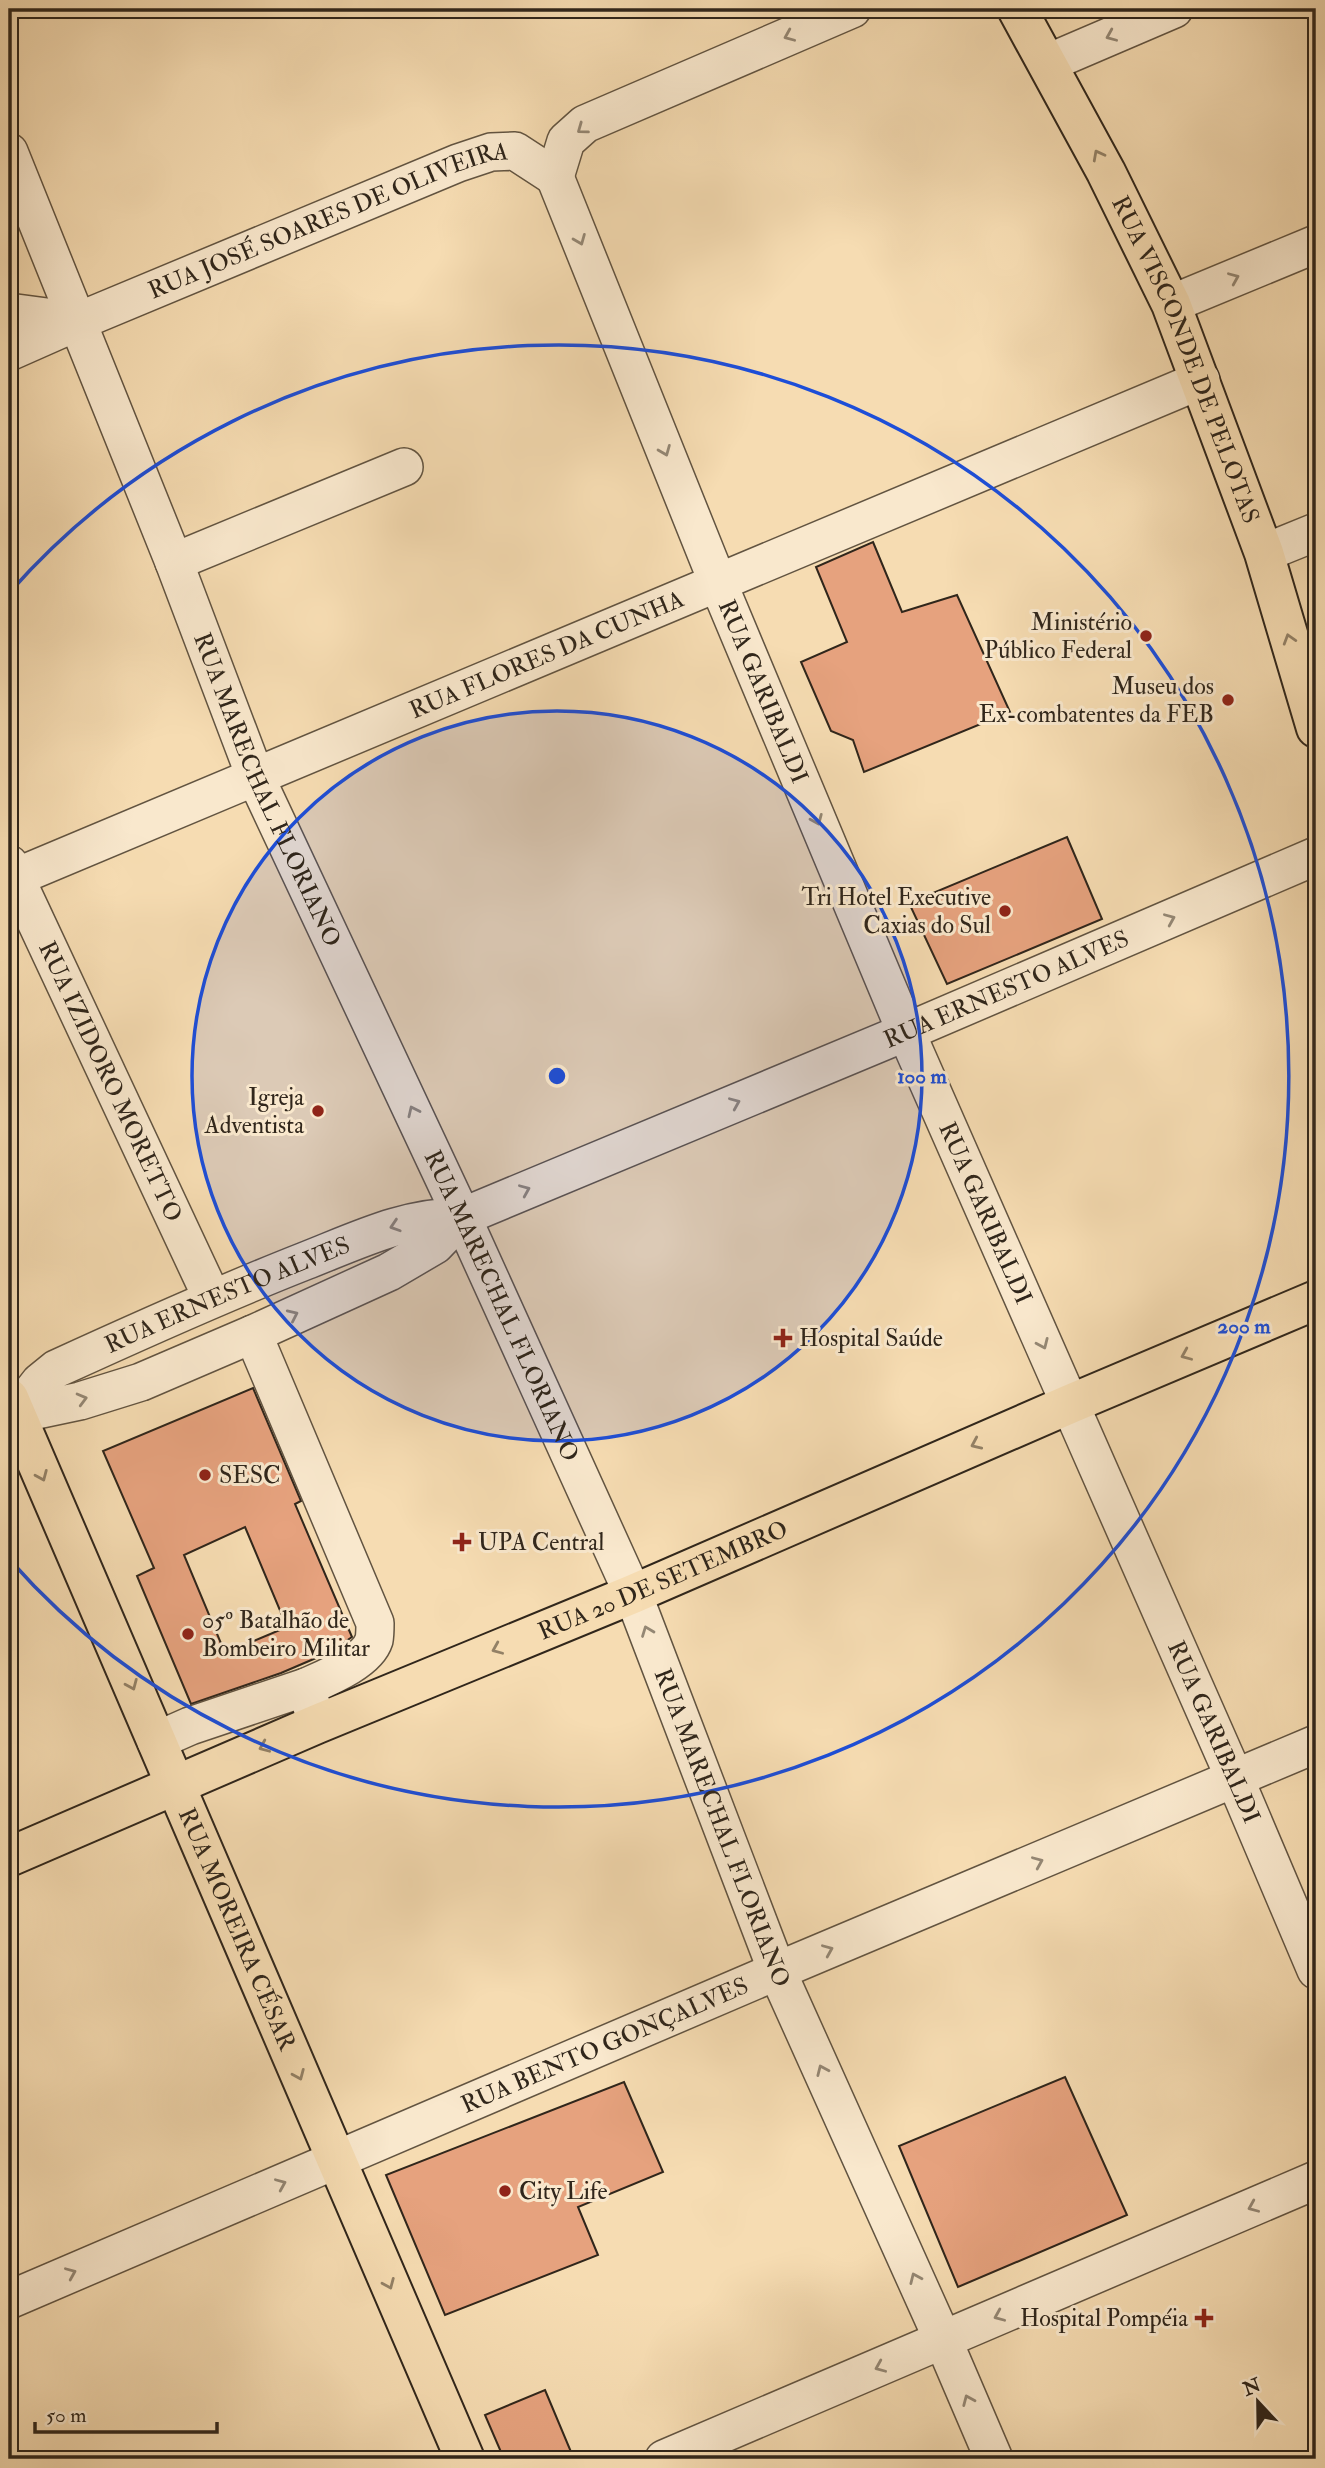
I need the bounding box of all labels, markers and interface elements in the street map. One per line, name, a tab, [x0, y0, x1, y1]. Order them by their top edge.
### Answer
one-way arrow	[784, 28, 796, 42]
one-way arrow	[1106, 28, 1118, 42]
one-way arrow	[577, 121, 590, 133]
street label: RUA JOSÉ SOARES DE OLIVEIRA	[144, 136, 509, 306]
one-way arrow	[1092, 150, 1106, 163]
street label: RUA VISCONDE DE PELOTAS	[1104, 191, 1267, 528]
one-way arrow	[572, 233, 586, 246]
one-way arrow	[1226, 272, 1239, 286]
one-way arrow	[656, 445, 670, 457]
street label: RUA FLORES DA CUNHA	[405, 584, 689, 726]
street label: RUA GARIBALDI	[711, 595, 815, 788]
place label: Ministério Público Federal	[984, 607, 1132, 666]
street label: RUA MARECHAL FLORIANO	[186, 628, 348, 952]
marker: Ministério Público Federal	[1138, 628, 1154, 644]
one-way arrow	[1283, 634, 1297, 646]
place label: Museu dos Ex-combatentes da FEB	[979, 671, 1214, 730]
marker: Museu dos Ex-combatentes da FEB	[1220, 692, 1236, 708]
one-way arrow	[809, 813, 823, 825]
place label: Tri Hotel Executive Caxias do Sul	[801, 882, 991, 941]
marker: Tri Hotel Executive Caxias do Sul	[997, 903, 1013, 919]
one-way arrow	[1164, 913, 1176, 927]
street label: RUA ERNESTO ALVES	[879, 923, 1134, 1056]
street label: RUA IZIDORO MORETTO	[31, 936, 189, 1227]
text: 100 m	[897, 1063, 948, 1090]
centre of rings	[545, 1064, 569, 1088]
place label: Igreja Adventista	[204, 1082, 305, 1141]
one-way arrow	[728, 1097, 740, 1111]
marker: Igreja Adventista	[310, 1103, 326, 1119]
one-way arrow	[407, 1106, 421, 1118]
street label: RUA GARIBALDI	[932, 1117, 1039, 1309]
street label: RUA MARECHAL FLORIANO	[417, 1145, 586, 1466]
one-way arrow	[518, 1184, 530, 1198]
one-way arrow	[390, 1218, 402, 1233]
street label: RUA ERNESTO ALVES	[100, 1229, 355, 1361]
one-way arrow	[286, 1309, 298, 1323]
text: 200 m	[1218, 1313, 1271, 1340]
place label: Hospital Saúde	[799, 1323, 943, 1354]
marker: Hospital Saúde	[773, 1328, 793, 1348]
one-way arrow	[1035, 1337, 1049, 1349]
one-way arrow	[1180, 1347, 1193, 1361]
one-way arrow	[76, 1393, 88, 1408]
one-way arrow	[971, 1436, 983, 1450]
place label: SESC	[219, 1460, 281, 1491]
marker: SESC	[197, 1467, 213, 1483]
one-way arrow	[34, 1469, 48, 1482]
street label: RUA 20 DE SETEMBRO	[534, 1514, 793, 1647]
place label: UPA Central	[478, 1527, 604, 1558]
marker: UPA Central	[452, 1532, 472, 1552]
place label: 05º Batalhão de Bombeiro Militar	[202, 1605, 370, 1664]
marker: 05º Batalhão de Bombeiro Militar	[180, 1626, 196, 1642]
one-way arrow	[642, 1626, 656, 1638]
street label: RUA GARIBALDI	[1160, 1636, 1267, 1828]
one-way arrow	[491, 1641, 504, 1655]
street label: RUA MARECHAL FLORIANO	[647, 1664, 797, 1992]
one-way arrow	[124, 1678, 138, 1691]
one-way arrow	[259, 1738, 271, 1752]
street label: RUA MOREIRA CÉSAR	[171, 1803, 303, 2056]
one-way arrow	[1030, 1856, 1043, 1870]
one-way arrow	[821, 1944, 833, 1958]
street label: RUA BENTO GONÇALVES	[456, 1970, 753, 2121]
one-way arrow	[816, 2065, 830, 2077]
one-way arrow	[291, 2067, 305, 2080]
place label: City Life	[519, 2176, 607, 2207]
one-way arrow	[273, 2178, 286, 2192]
marker: City Life	[497, 2183, 513, 2199]
one-way arrow	[1248, 2199, 1261, 2213]
one-way arrow	[65, 2268, 77, 2282]
one-way arrow	[909, 2273, 923, 2285]
one-way arrow	[381, 2276, 395, 2289]
place label: Hospital Pompéia	[1020, 2303, 1189, 2334]
one-way arrow	[994, 2308, 1007, 2322]
marker: Hospital Pompéia	[1194, 2308, 1214, 2328]
one-way arrow	[875, 2359, 887, 2373]
north arrow	[1224, 2366, 1294, 2436]
text: N	[1239, 2372, 1265, 2402]
scale bar	[35, 2391, 217, 2435]
one-way arrow	[962, 2394, 976, 2407]
text: 50 m	[46, 2402, 87, 2429]

